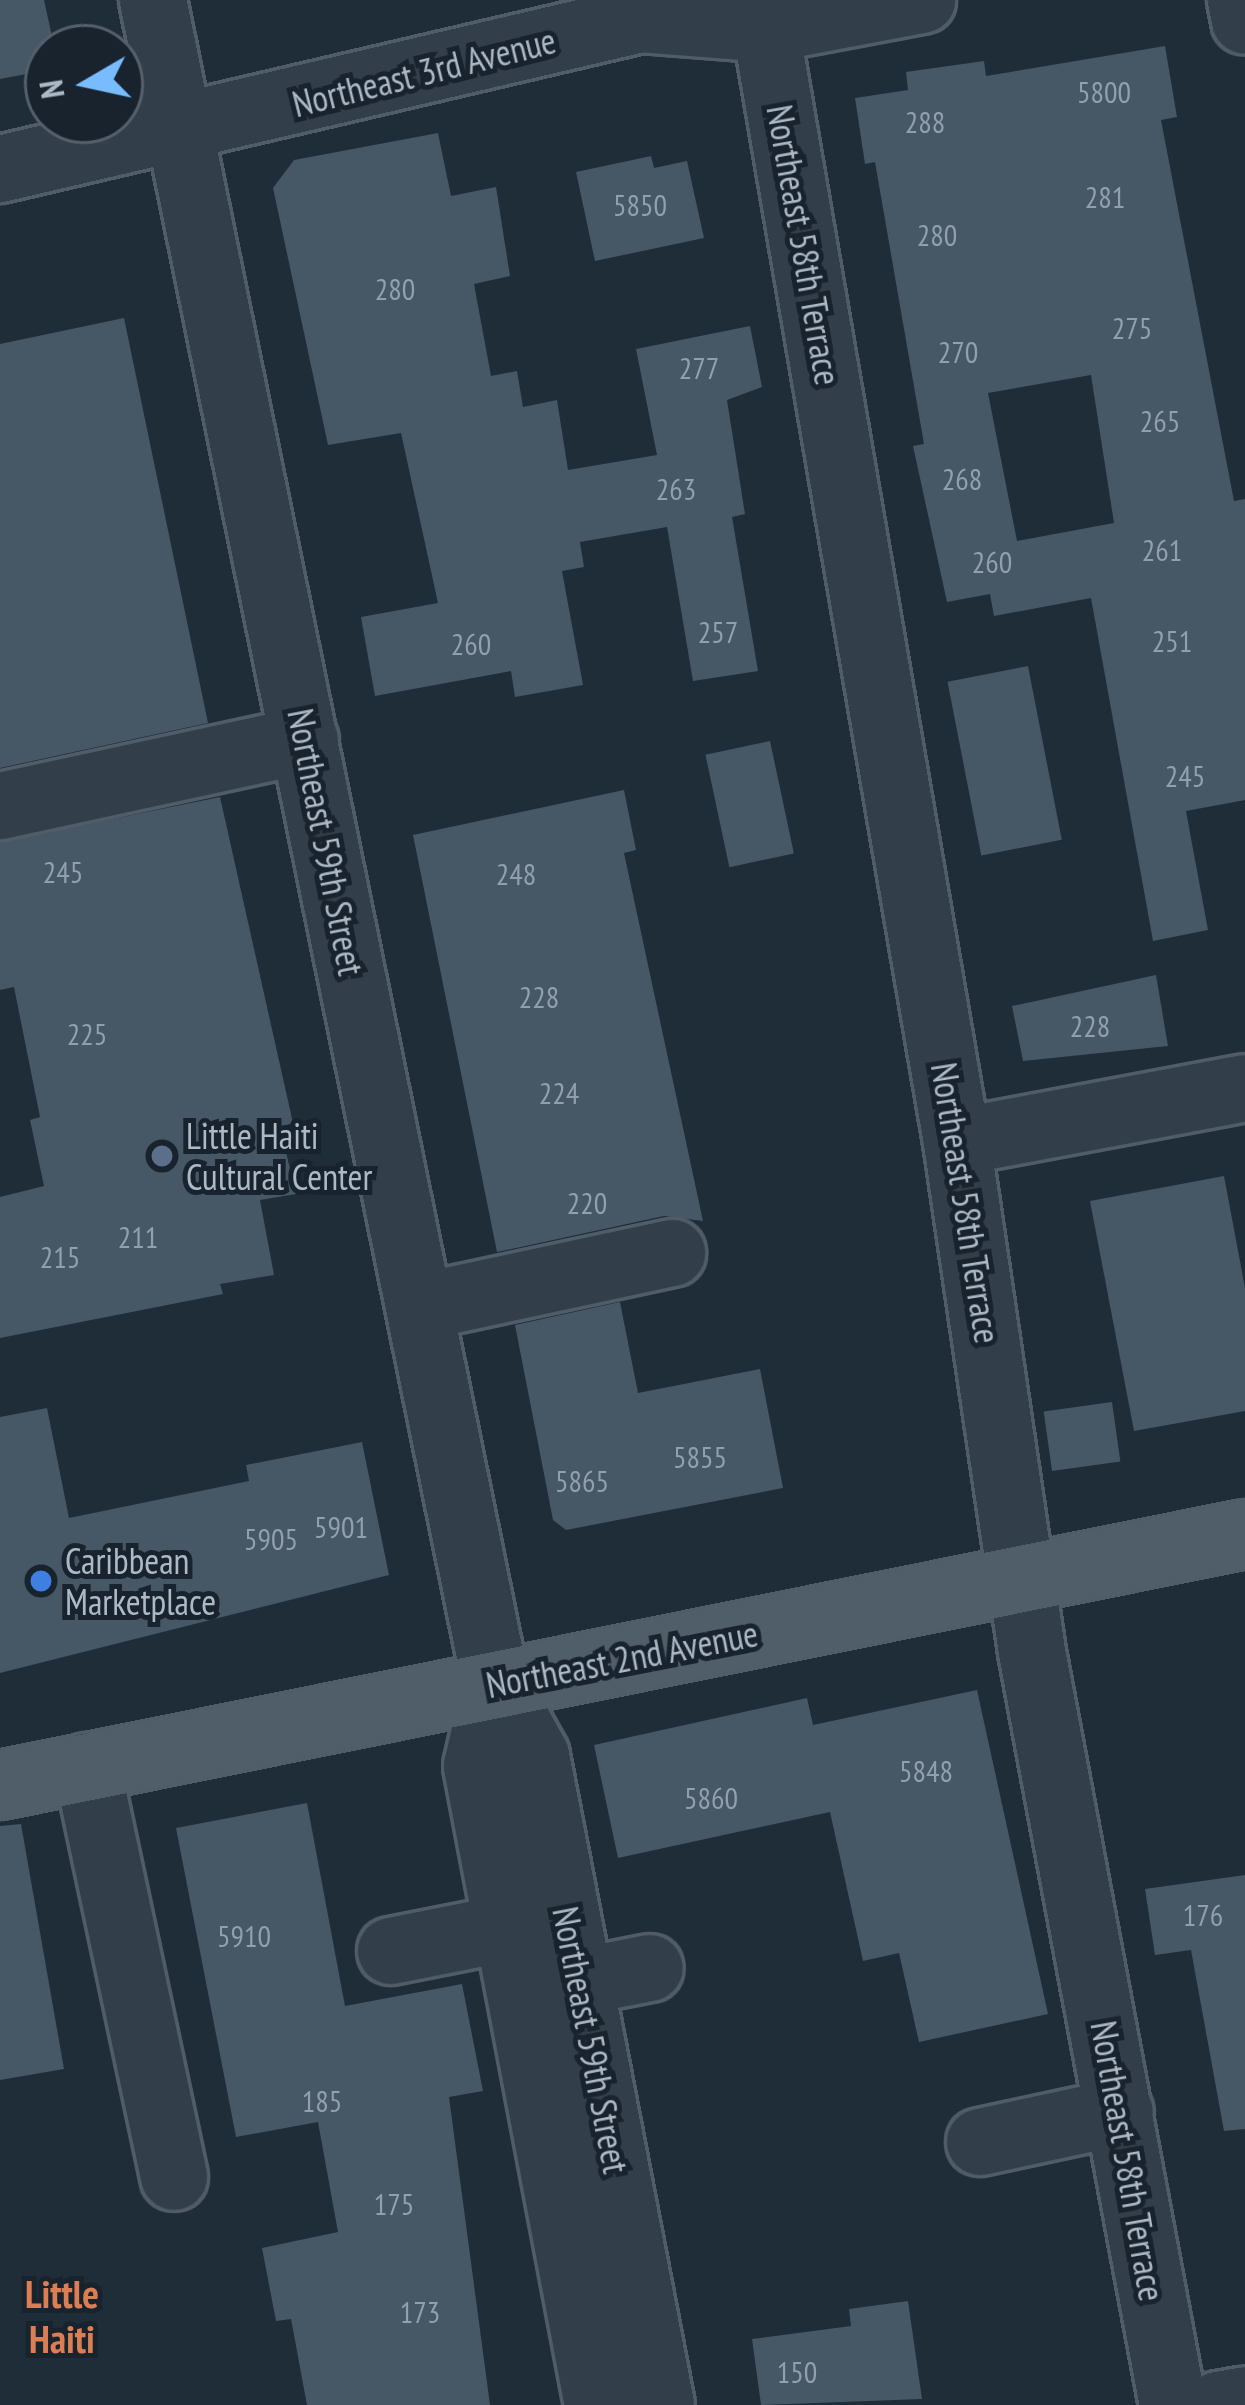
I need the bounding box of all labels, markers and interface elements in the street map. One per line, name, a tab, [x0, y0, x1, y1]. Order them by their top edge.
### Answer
street label: Northeast 3rd Avenue	[287, 18, 561, 126]
north arrow	[24, 24, 144, 144]
house number: 5800	[1077, 74, 1131, 110]
text: N	[28, 77, 74, 101]
street label: Northeast 58th Terrace	[758, 101, 850, 389]
house number: 288	[905, 104, 945, 140]
house number: 281	[1085, 179, 1125, 215]
house number: 5850	[613, 187, 667, 223]
house number: 280	[917, 217, 957, 253]
house number: 280	[375, 271, 415, 307]
house number: 275	[1112, 310, 1152, 346]
house number: 270	[938, 334, 978, 370]
house number: 277	[679, 350, 719, 386]
house number: 265	[1140, 403, 1180, 439]
house number: 268	[942, 461, 982, 497]
house number: 263	[656, 471, 696, 507]
house number: 261	[1142, 532, 1182, 568]
house number: 260	[972, 544, 1012, 580]
house number: 257	[698, 614, 738, 650]
house number: 251	[1152, 623, 1192, 659]
house number: 260	[451, 626, 491, 662]
street label: Northeast 59th Street	[279, 705, 373, 979]
house number: 245	[1165, 758, 1205, 794]
house number: 245	[43, 854, 83, 890]
house number: 248	[496, 856, 536, 892]
house number: 228	[519, 979, 559, 1015]
house number: 228	[1070, 1008, 1110, 1044]
house number: 225	[67, 1016, 107, 1052]
street label: Northeast 58th Terrace	[922, 1059, 1010, 1347]
house number: 224	[539, 1075, 579, 1111]
place label: Little Haiti Cultural Center	[186, 1113, 372, 1198]
marker: Little Haiti Cultural Center	[149, 1143, 175, 1169]
house number: 220	[567, 1185, 607, 1221]
house number: 211	[118, 1219, 158, 1255]
house number: 215	[40, 1239, 80, 1275]
house number: 5855	[673, 1439, 727, 1475]
house number: 5865	[555, 1463, 609, 1499]
house number: 5901	[314, 1509, 368, 1545]
house number: 5905	[244, 1521, 298, 1557]
place label: Caribbean Marketplace	[65, 1538, 216, 1623]
marker: Caribbean Marketplace	[28, 1568, 54, 1594]
street label: Northeast 2nd Avenue	[482, 1611, 762, 1707]
house number: 5848	[899, 1753, 953, 1789]
house number: 5860	[684, 1780, 738, 1816]
house number: 176	[1183, 1897, 1223, 1933]
street label: Northeast 59th Street	[544, 1903, 638, 2177]
house number: 5910	[217, 1918, 271, 1954]
street label: Northeast 58th Terrace	[1082, 2017, 1174, 2305]
house number: 185	[302, 2083, 342, 2119]
house number: 175	[374, 2186, 414, 2222]
district label: Little Haiti	[25, 2272, 99, 2363]
house number: 173	[400, 2294, 440, 2330]
house number: 150	[777, 2354, 817, 2390]

